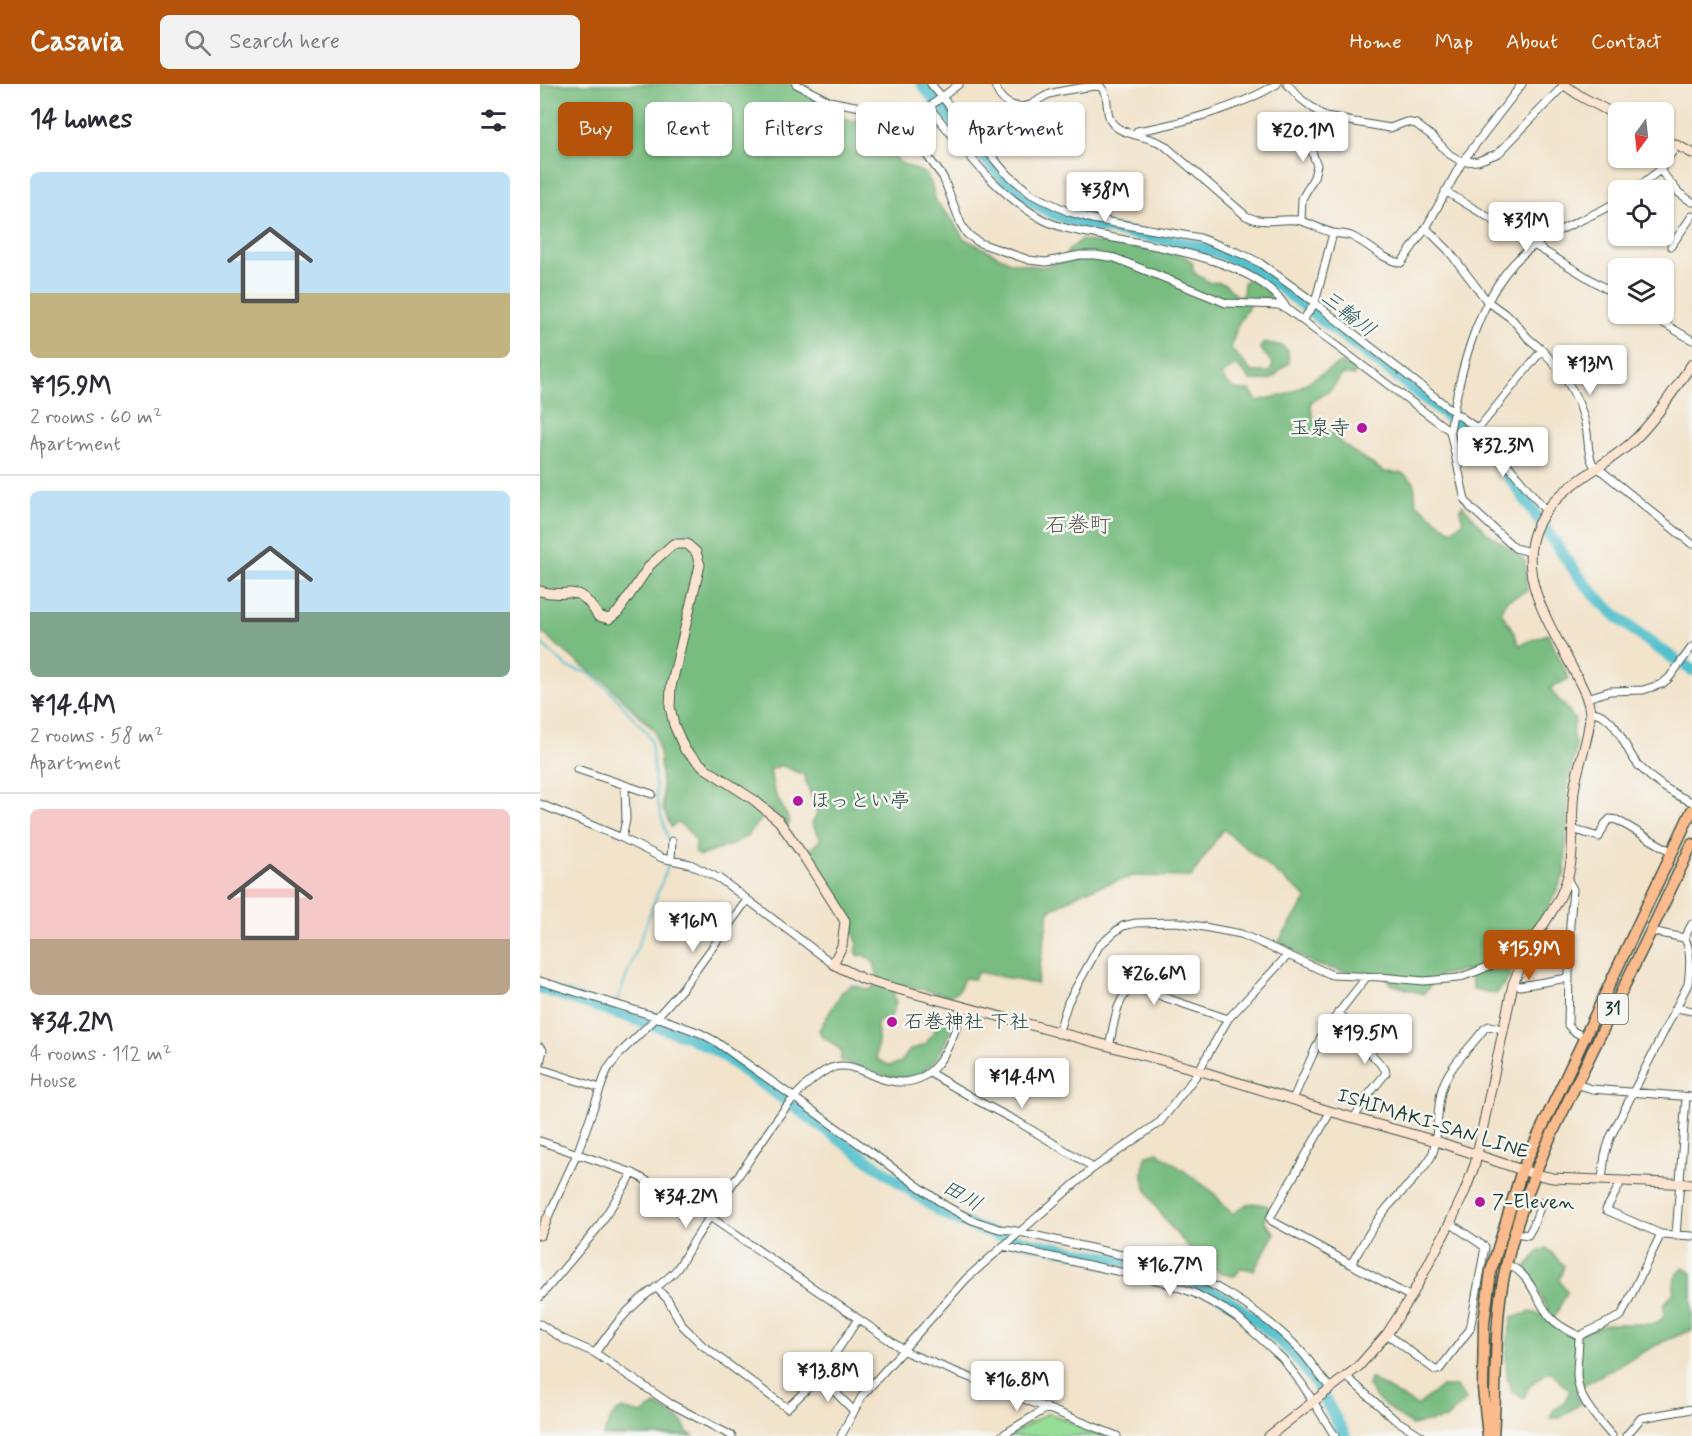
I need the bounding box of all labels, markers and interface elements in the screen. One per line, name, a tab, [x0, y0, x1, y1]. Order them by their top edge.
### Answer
search box	[160, 15, 580, 69]
text: Casavia	[30, 24, 124, 61]
icon: search	[181, 26, 214, 59]
text: Search here	[229, 28, 340, 56]
text: Home	[1350, 28, 1402, 56]
text: Map	[1435, 28, 1473, 56]
text: About	[1506, 28, 1558, 56]
text: Contact	[1591, 28, 1662, 56]
chip: Buy	[558, 102, 633, 156]
chip: Rent	[645, 102, 732, 156]
chip: Filters	[744, 102, 844, 156]
chip: New	[856, 102, 936, 156]
chip: Apartment	[948, 102, 1085, 156]
north arrow	[1608, 102, 1674, 168]
map controls	[1608, 102, 1674, 324]
text: 14 homes	[30, 103, 132, 137]
icon: filters	[477, 104, 510, 137]
pin: ¥20.1M	[1254, 112, 1352, 163]
text: ¥20.1M	[1271, 118, 1335, 145]
pin: ¥38M	[1069, 172, 1141, 223]
text: ¥38M	[1080, 178, 1130, 205]
button: locate	[1608, 180, 1674, 246]
pin: ¥31M	[1490, 202, 1562, 253]
text: ¥31M	[1503, 208, 1549, 235]
icon: home	[216, 211, 324, 319]
button: layers	[1608, 258, 1674, 324]
water label: 三輪川	[1315, 284, 1381, 344]
pin: ¥13M	[1554, 345, 1626, 396]
text: ¥13M	[1567, 351, 1613, 378]
text: ¥15.9M	[30, 370, 111, 404]
text: 2 rooms · 60 m²	[30, 404, 162, 431]
place label: 玉泉寺	[1290, 415, 1350, 442]
marker: 玉泉寺	[1355, 421, 1369, 435]
pin: ¥32.3M	[1454, 427, 1552, 478]
text: Apartment	[30, 431, 121, 458]
text: ¥32.3M	[1472, 433, 1534, 460]
district label: 石巻町	[1045, 512, 1111, 540]
icon: home	[216, 530, 324, 638]
text: ¥14.4M	[30, 689, 116, 723]
text: 2 rooms · 58 m²	[30, 723, 163, 750]
text: Apartment	[30, 750, 121, 777]
place label: ほっとい亭	[810, 788, 910, 815]
marker: ほっとい亭	[791, 794, 805, 808]
icon: home	[216, 848, 324, 956]
pin: ¥16M	[657, 902, 729, 953]
text: ¥16M	[668, 908, 718, 935]
pin: ¥15.9M	[1480, 930, 1578, 981]
text: ¥15.9M	[1498, 936, 1560, 963]
pin: ¥26.6M	[1105, 955, 1203, 1006]
text: ¥26.6M	[1122, 961, 1186, 988]
road number: 31	[1598, 994, 1628, 1024]
text: ¥34.2M	[30, 1007, 114, 1041]
place label: 石巻神社 下社	[904, 1009, 1029, 1036]
pin: ¥19.5M	[1316, 1014, 1414, 1065]
marker: 石巻神社 下社	[885, 1015, 899, 1029]
text: ¥19.5M	[1332, 1020, 1398, 1047]
text: 4 rooms · 112 m²	[30, 1041, 171, 1068]
pin: ¥14.4M	[973, 1058, 1071, 1109]
text: ¥14.4M	[989, 1064, 1055, 1091]
text: House	[30, 1068, 77, 1095]
street label: ISHIMAKI-SAN LINE	[1334, 1082, 1532, 1166]
water label: 田川	[937, 1173, 987, 1219]
pin: ¥34.2M	[637, 1178, 735, 1229]
text: ¥34.2M	[654, 1184, 718, 1211]
place label: 7-Eleven	[1492, 1189, 1575, 1216]
marker: 7-Eleven	[1473, 1195, 1487, 1209]
pin: ¥16.7M	[1121, 1246, 1219, 1297]
text: ¥16.7M	[1137, 1252, 1203, 1279]
pin: ¥13.8M	[779, 1352, 877, 1403]
text: ¥13.8M	[797, 1358, 859, 1385]
pin: ¥16.8M	[968, 1361, 1066, 1412]
text: ¥16.8M	[985, 1367, 1049, 1394]

